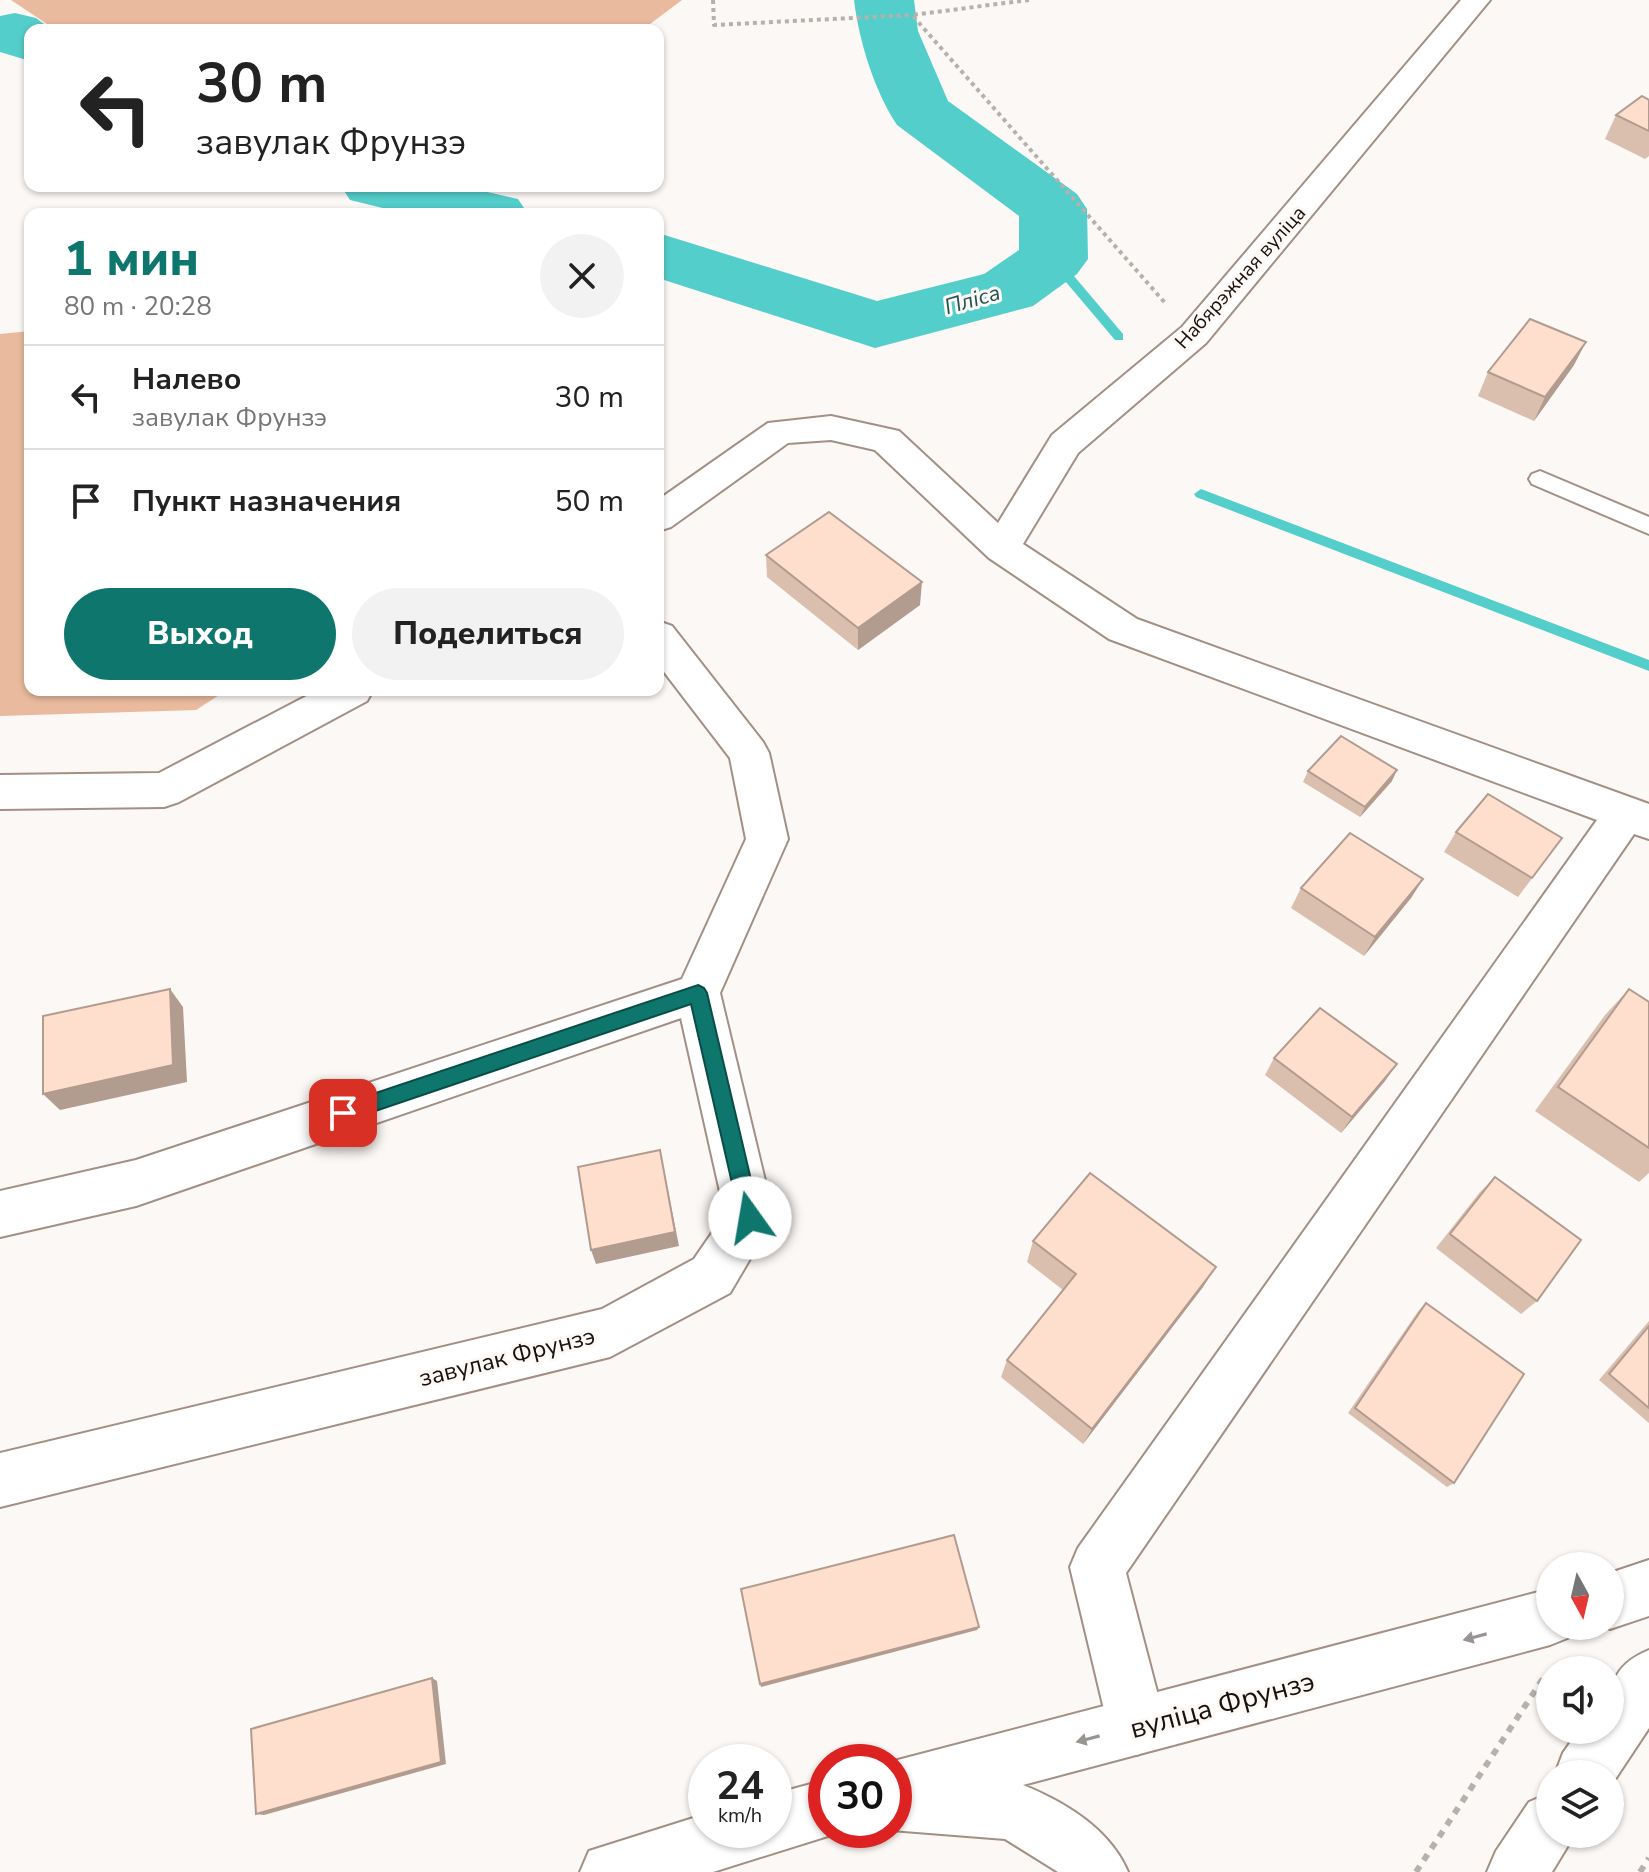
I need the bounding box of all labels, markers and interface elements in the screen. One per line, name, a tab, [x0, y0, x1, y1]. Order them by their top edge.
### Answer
text: 30 m	[196, 45, 327, 122]
icon: left	[64, 56, 168, 160]
text: завулак Фрунзэ	[196, 118, 466, 167]
street label: Набярэжная вуліца	[1169, 200, 1312, 355]
text: 1 мин	[64, 226, 199, 292]
button: close	[540, 234, 624, 318]
water label: Пліса	[941, 278, 1004, 322]
text: 80 m · 20:28	[64, 289, 212, 324]
text: Налево	[132, 359, 241, 400]
icon: left	[64, 375, 108, 419]
text: 30 m	[555, 377, 624, 418]
text: завулак Фрунзэ	[132, 400, 327, 435]
icon: arrive	[64, 479, 108, 523]
text: Пункт назначения	[132, 481, 401, 522]
text: 50 m	[555, 481, 624, 522]
button: Выход	[64, 588, 336, 680]
button: Поделиться	[352, 588, 624, 680]
pin	[309, 1079, 377, 1147]
icon: arrive	[321, 1091, 365, 1135]
position arrow	[708, 1176, 792, 1260]
street label: завулак Фрунзэ	[416, 1320, 598, 1394]
north arrow	[1536, 1552, 1624, 1640]
map controls	[1536, 1552, 1624, 1848]
one-way arrow	[1462, 1632, 1487, 1644]
button: sound	[1536, 1656, 1624, 1744]
street label: вуліца Фрунзэ	[1126, 1662, 1319, 1748]
one-way arrow	[1075, 1733, 1099, 1746]
speed limit sign: 30	[808, 1744, 912, 1848]
text: 24	[716, 1759, 764, 1813]
button: layers	[1536, 1760, 1624, 1848]
text: km/h	[718, 1802, 762, 1829]

